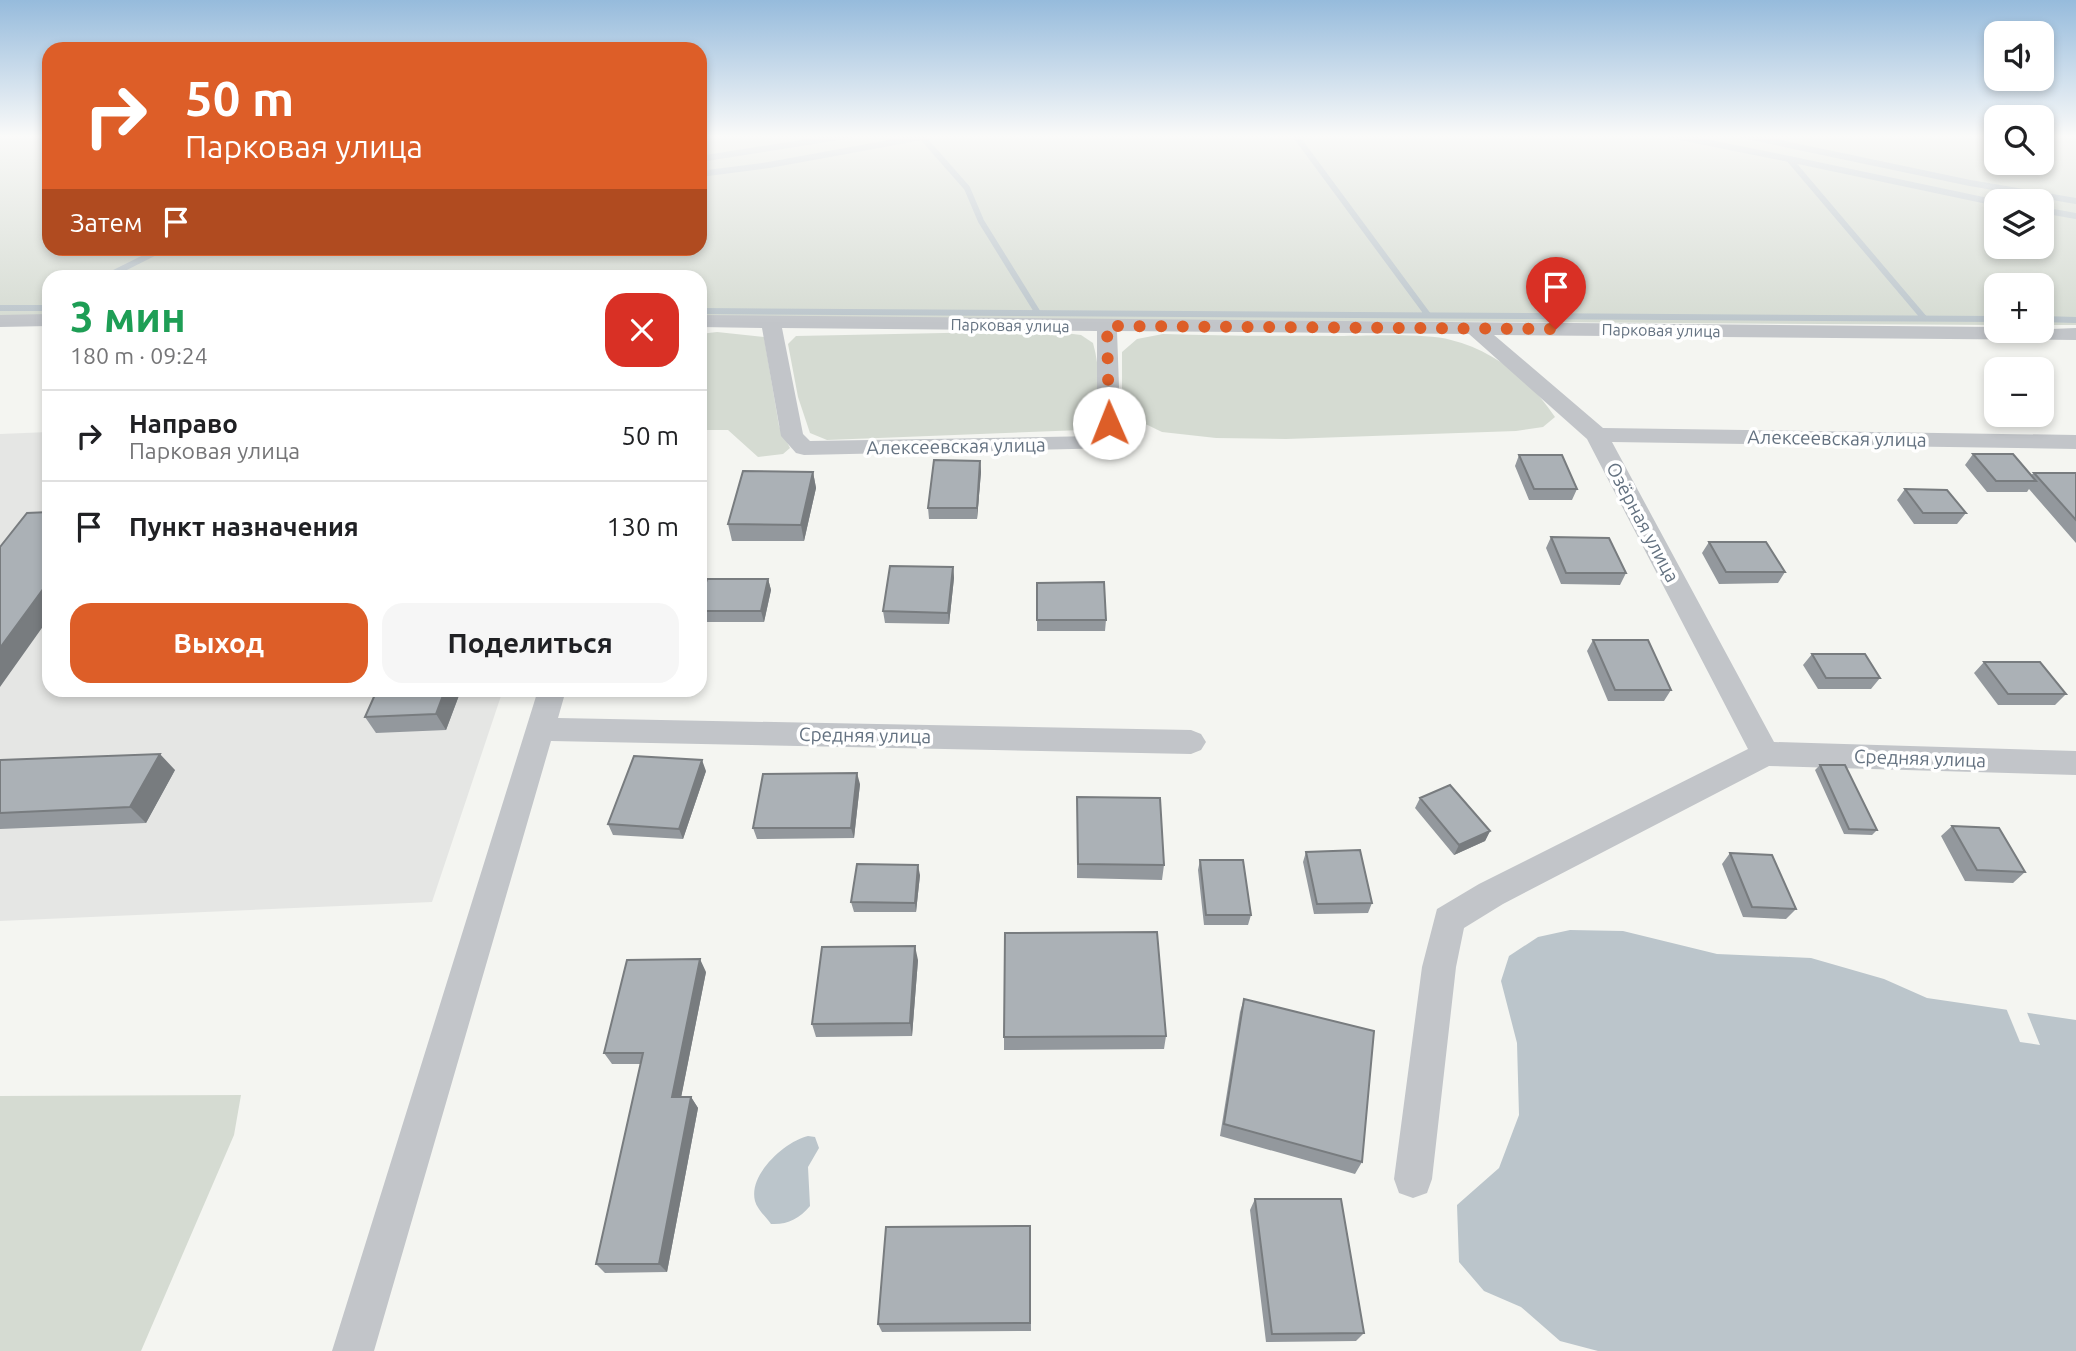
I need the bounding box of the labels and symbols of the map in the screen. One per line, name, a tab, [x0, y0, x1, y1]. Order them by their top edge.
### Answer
pin	[1526, 257, 1586, 329]
street label: Парковая улица	[950, 315, 1070, 335]
street label: Парковая улица	[1601, 320, 1721, 340]
position arrow	[1072, 386, 1146, 460]
street label: Алексеевская улица	[1747, 425, 1927, 451]
street label: Алексеевская улица	[866, 433, 1046, 459]
street label: Озёрная улица	[1602, 458, 1684, 586]
street label: Средняя улица	[799, 723, 931, 747]
street label: Средняя улица	[1854, 745, 1986, 771]

